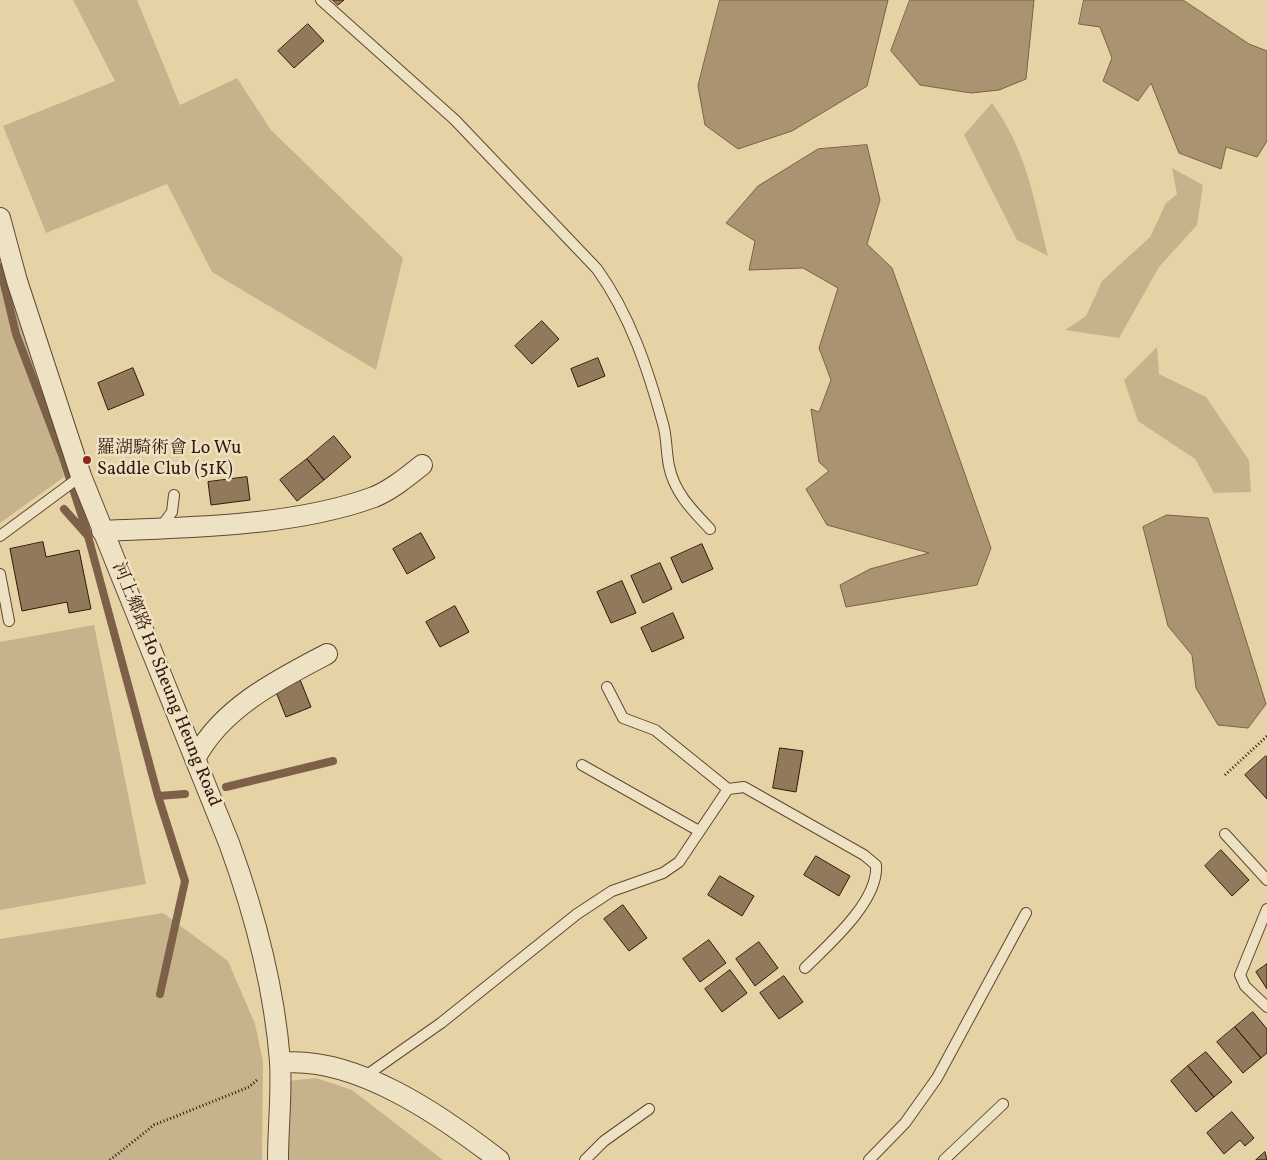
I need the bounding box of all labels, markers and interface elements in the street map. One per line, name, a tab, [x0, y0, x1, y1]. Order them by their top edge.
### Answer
place label: 羅湖騎術會 Lo Wu Saddle Club (51K)	[97, 439, 241, 482]
marker: 羅湖騎術會 Lo Wu Saddle Club (51K)	[81, 454, 93, 466]
street label: 河上鄉路 Ho Sheung Heung Road	[106, 560, 224, 810]

